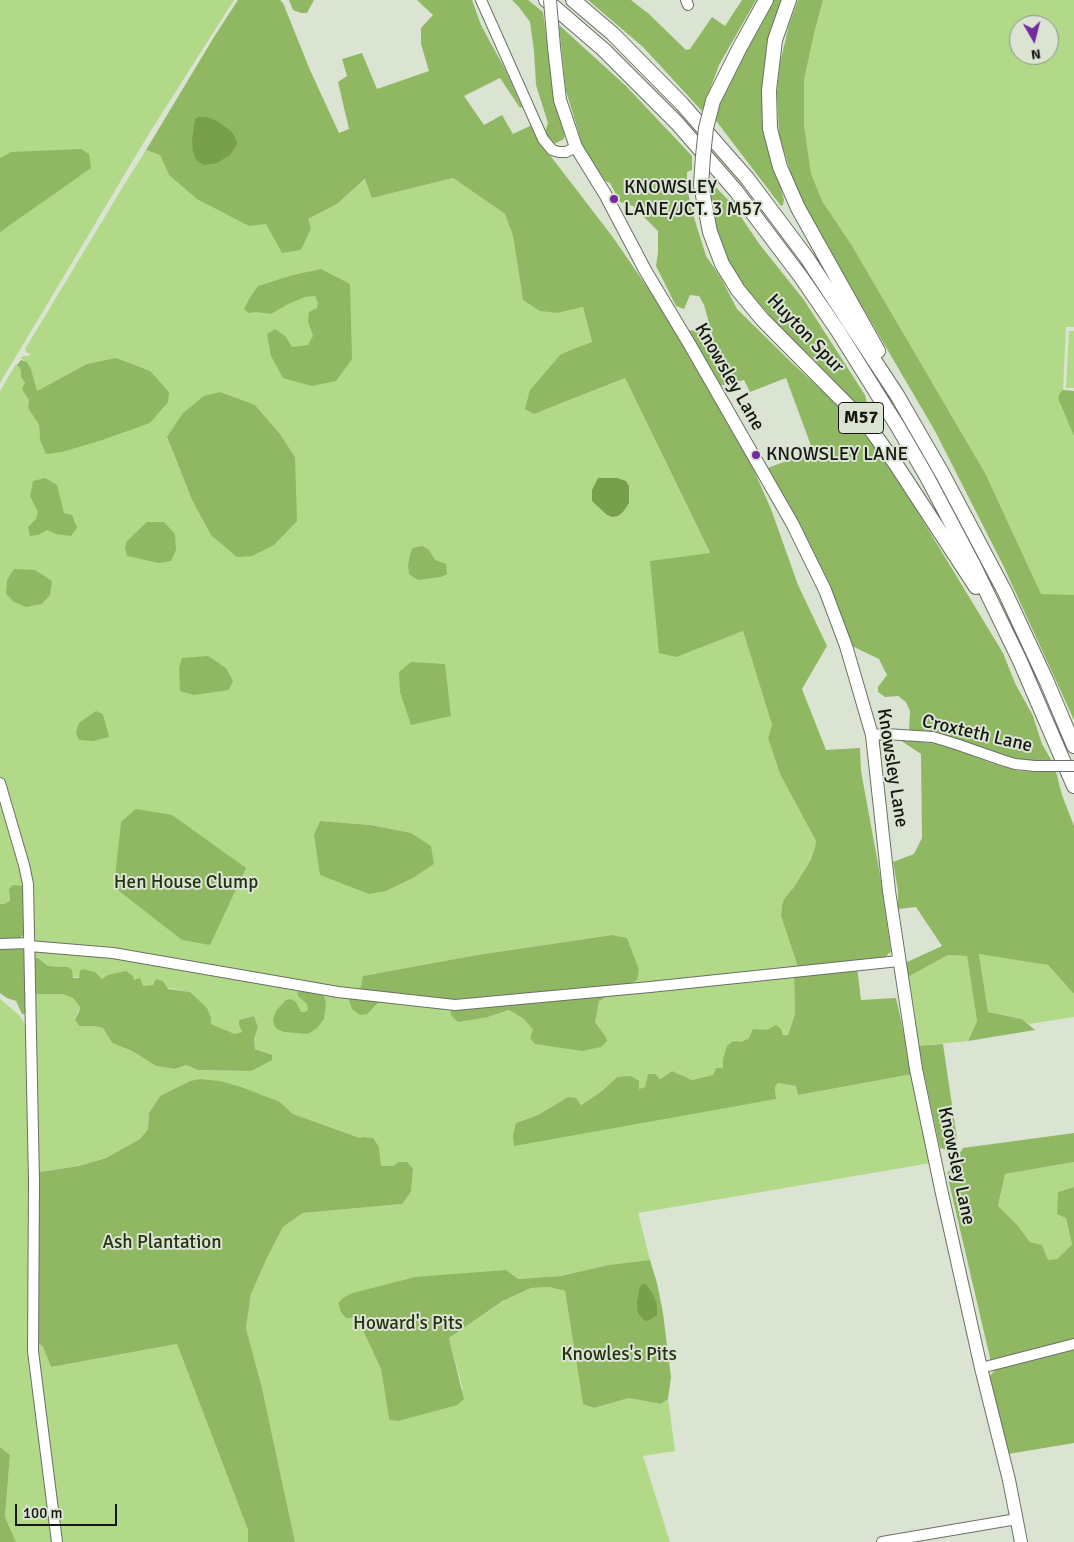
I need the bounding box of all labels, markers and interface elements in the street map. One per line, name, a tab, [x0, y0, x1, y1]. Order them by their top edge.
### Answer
north arrow	[1009, 15, 1059, 65]
text: N	[1030, 45, 1042, 63]
place label: KNOWSLEY LANE/JCT. 3 M57	[624, 177, 762, 221]
marker: KNOWSLEY LANE/JCT. 3 M57	[608, 193, 620, 205]
street label: Huyton Spur	[762, 290, 848, 378]
street label: Knowsley Lane	[689, 319, 769, 435]
road number: M57	[838, 402, 884, 433]
place label: KNOWSLEY LANE	[766, 444, 908, 466]
marker: KNOWSLEY LANE	[750, 449, 762, 461]
street label: Knowsley Lane	[871, 707, 913, 829]
street label: Croxteth Lane	[919, 710, 1035, 758]
park label: Hen House Clump	[114, 872, 258, 894]
street label: Knowsley Lane	[932, 1105, 980, 1227]
park label: Ash Plantation	[102, 1232, 222, 1254]
park label: Howard's Pits	[353, 1313, 463, 1335]
park label: Knowles's Pits	[561, 1344, 677, 1366]
scale bar	[18, 1494, 120, 1526]
text: 100 m	[23, 1504, 63, 1522]

